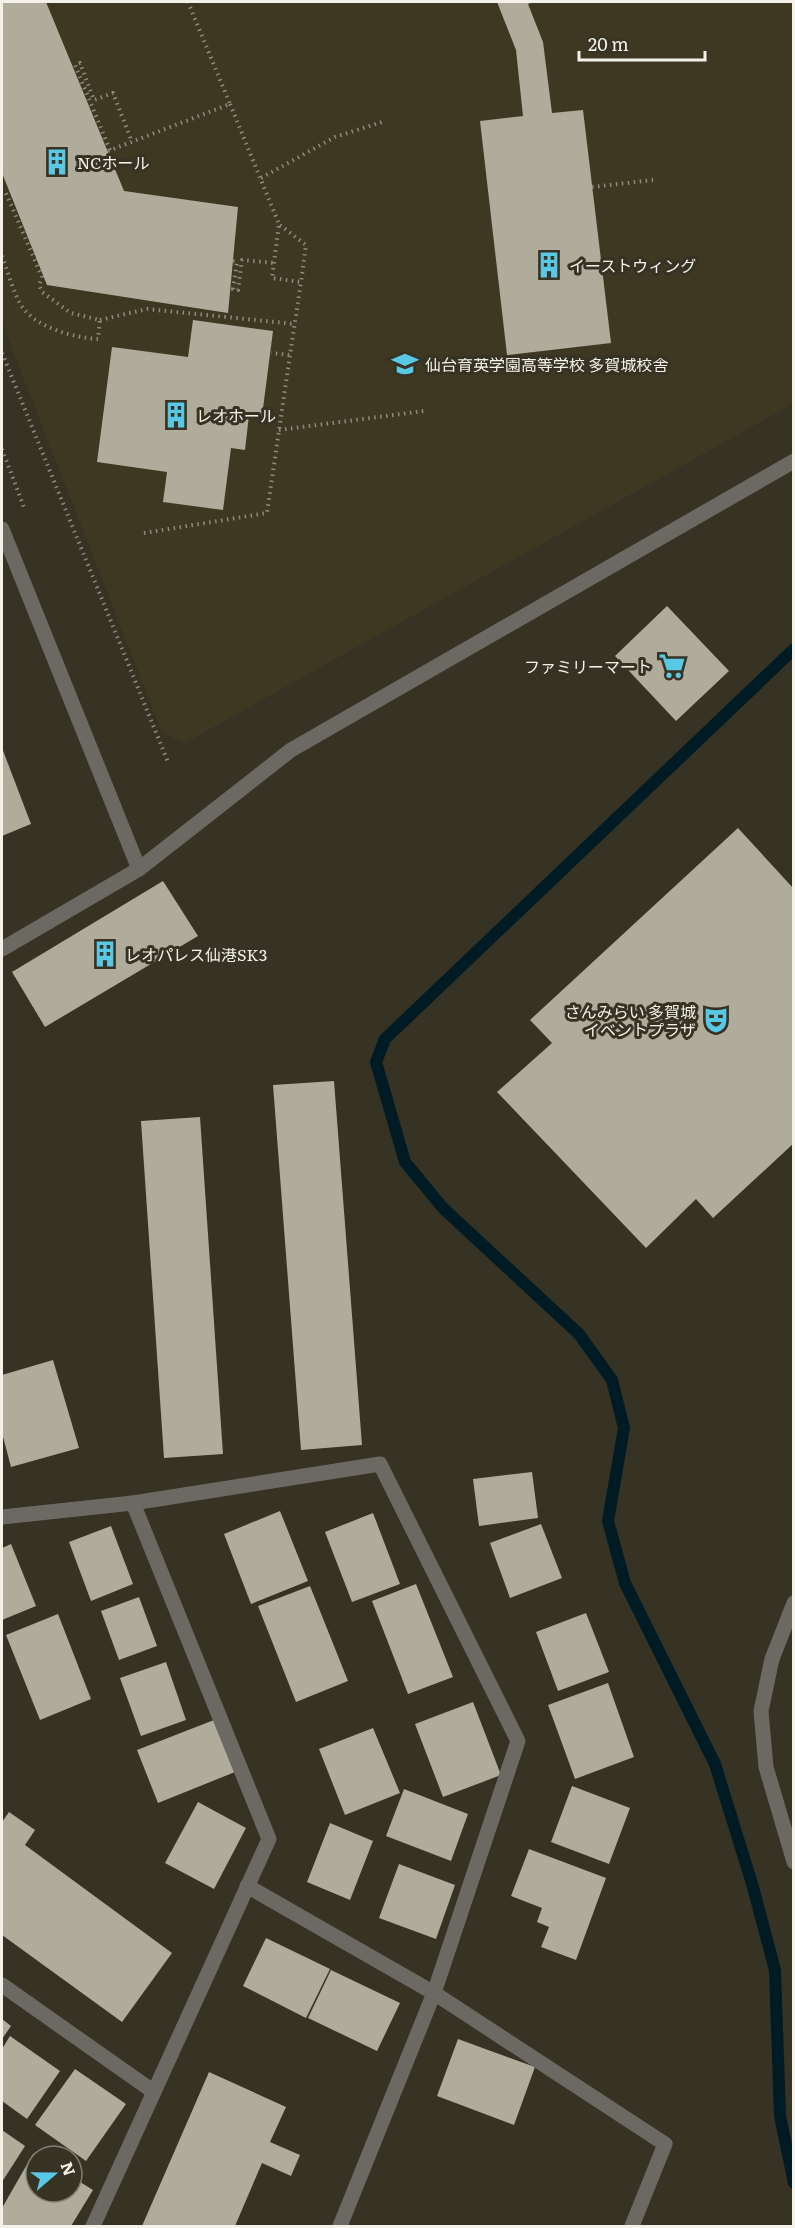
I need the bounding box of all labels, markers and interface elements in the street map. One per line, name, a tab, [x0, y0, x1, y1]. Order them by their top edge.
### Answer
scale bar	[579, 24, 705, 62]
text: 20 m	[588, 30, 629, 57]
building icon: NCホール	[42, 147, 72, 177]
place label: NCホール	[77, 150, 149, 174]
building icon: イーストウィング	[534, 250, 564, 280]
place label: イーストウィング	[569, 253, 696, 277]
school or university icon: 仙台育英学園高等学校 多賀城校舎	[390, 349, 420, 379]
place label: 仙台育英学園高等学校 多賀城校舎	[425, 352, 668, 376]
building icon: レオホール	[161, 400, 191, 430]
place label: レオホール	[196, 403, 276, 427]
supermarket icon: ファミリーマート	[657, 651, 687, 681]
place label: ファミリーマート	[524, 654, 652, 678]
building icon: レオパレス仙港SK3	[90, 939, 120, 969]
place label: レオパレス仙港SK3	[125, 942, 267, 966]
place label: さんみらい 多賀城 イベントプラザ	[565, 999, 696, 1041]
theatre icon: さんみらい 多賀城 イベントプラザ	[701, 1005, 731, 1035]
north arrow	[24, 2144, 84, 2204]
text: N	[55, 2158, 83, 2179]

